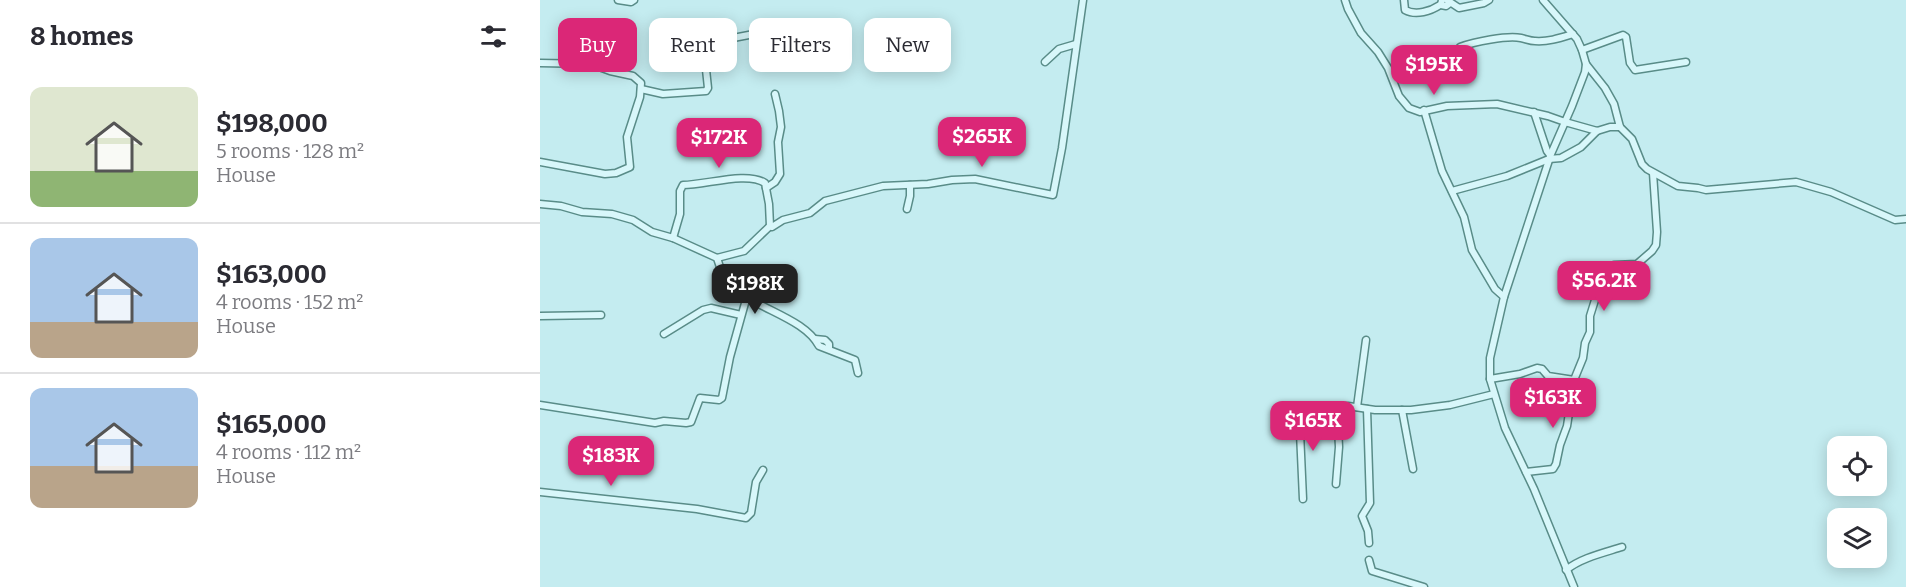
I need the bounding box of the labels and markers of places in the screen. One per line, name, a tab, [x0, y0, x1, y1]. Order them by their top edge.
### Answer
pin: $195K	[1392, 45, 1476, 96]
pin: $265K	[940, 117, 1024, 168]
pin: $172K	[677, 118, 761, 169]
pin: $56.2K	[1555, 261, 1653, 312]
pin: $198K	[713, 264, 797, 315]
pin: $163K	[1511, 378, 1595, 429]
pin: $165K	[1271, 401, 1355, 452]
pin: $183K	[569, 436, 653, 487]

